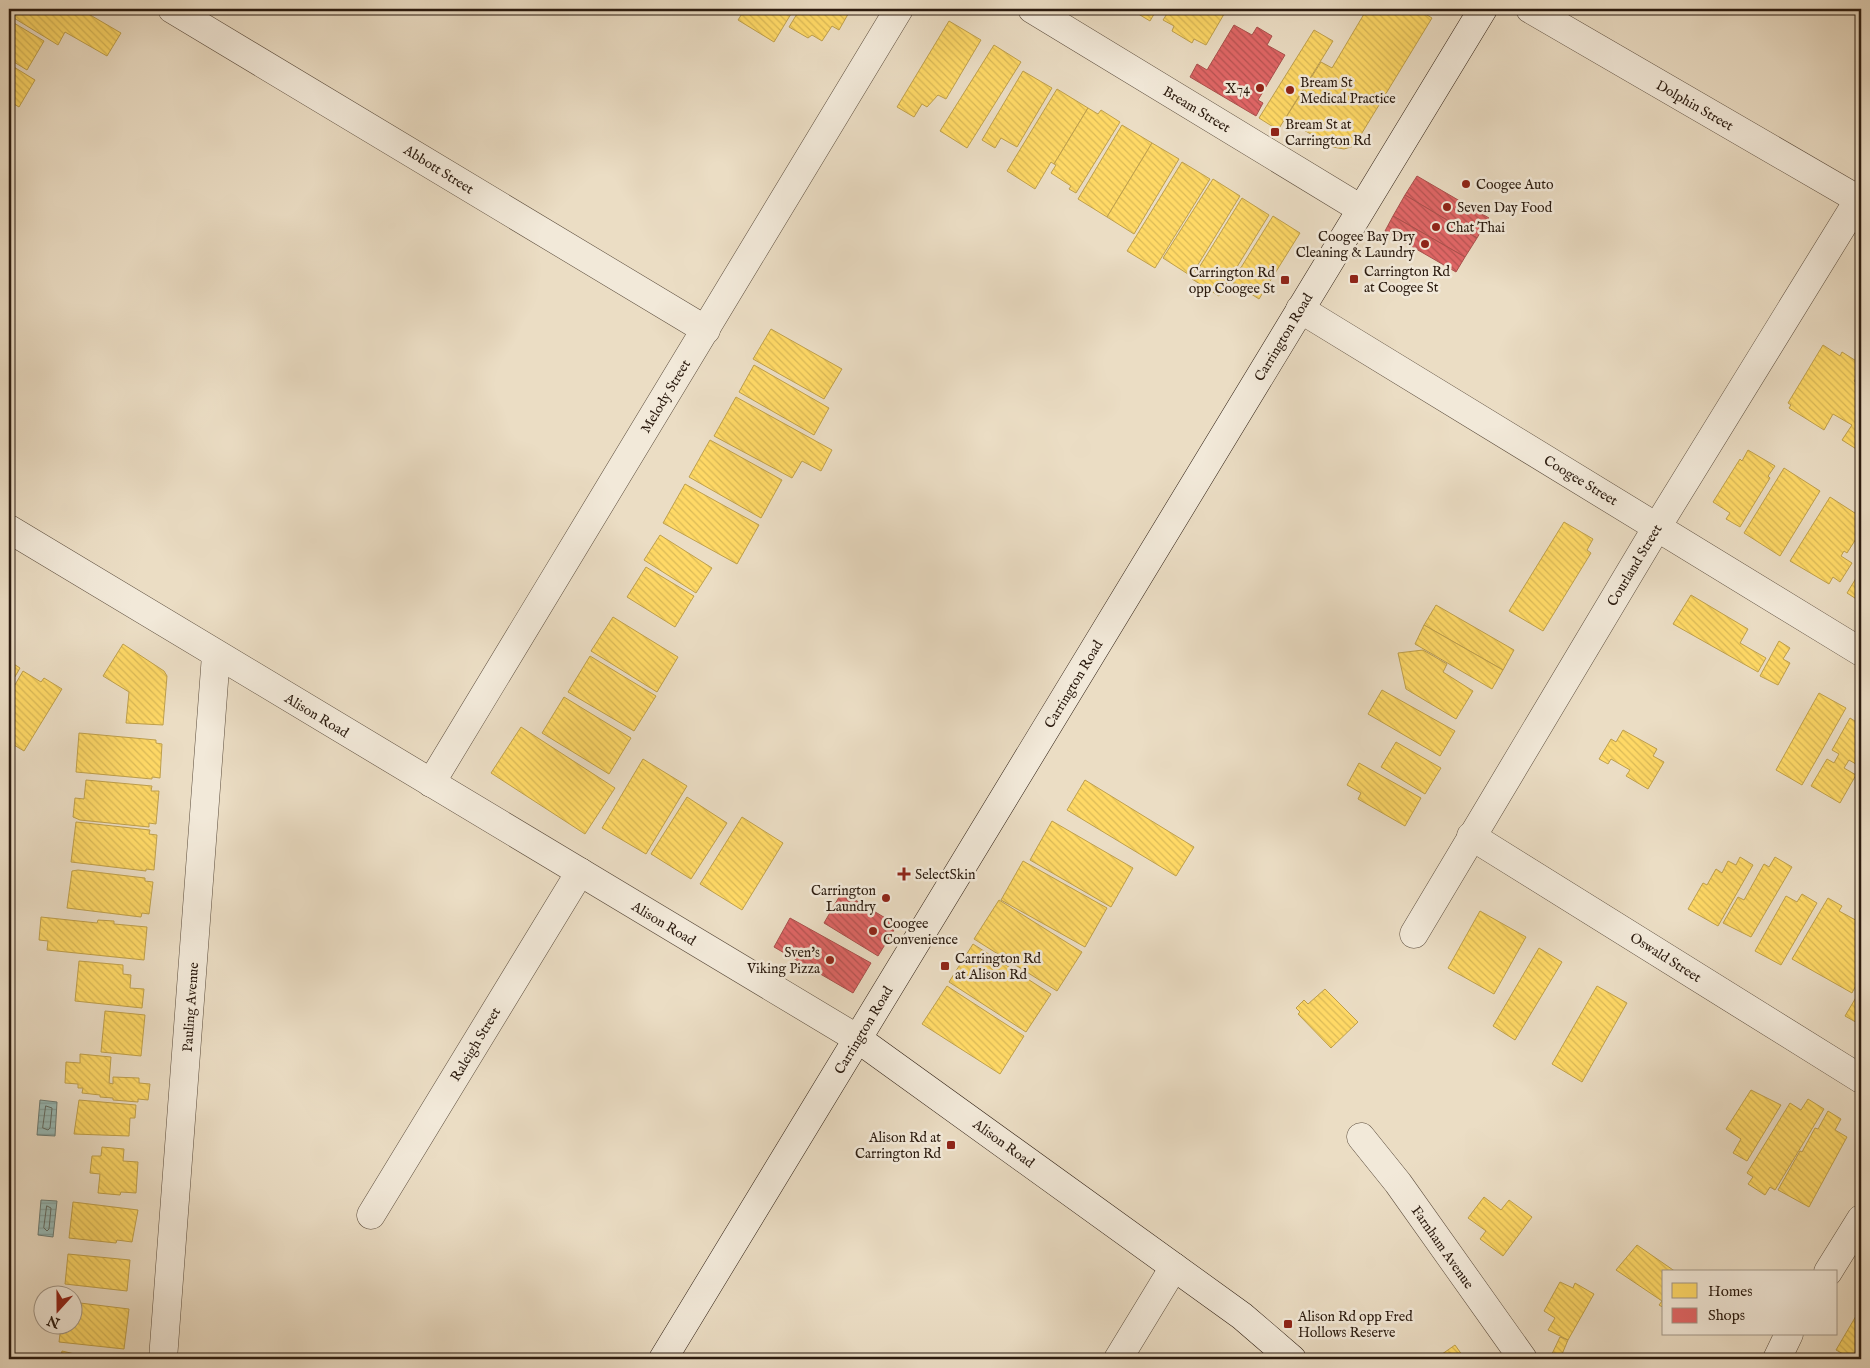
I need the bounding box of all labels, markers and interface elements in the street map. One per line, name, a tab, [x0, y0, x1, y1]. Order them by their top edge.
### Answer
place label: Bream St Medical Practice	[1300, 74, 1396, 108]
street label: Dolphin Street	[1653, 76, 1737, 135]
place label: X74	[1225, 80, 1250, 98]
marker: X74	[1254, 82, 1266, 94]
street label: Bream Street	[1159, 83, 1234, 137]
marker: Bream St Medical Practice	[1284, 84, 1296, 96]
place label: Bream St at Carrington Rd	[1285, 116, 1372, 150]
marker: Bream St at Carrington Rd	[1269, 126, 1281, 138]
street label: Abbott Street	[399, 141, 477, 199]
place label: Coogee Auto	[1476, 176, 1554, 194]
marker: Coogee Auto	[1460, 178, 1472, 190]
place label: Seven Day Food	[1457, 199, 1553, 217]
marker: Seven Day Food	[1441, 201, 1453, 213]
place label: Chat Thai	[1446, 219, 1505, 237]
marker: Chat Thai	[1430, 221, 1442, 233]
place label: Coogee Bay Dry Cleaning & Laundry	[1296, 228, 1415, 262]
marker: Coogee Bay Dry Cleaning & Laundry	[1419, 238, 1431, 250]
place label: Carrington Rd at Coogee St	[1364, 263, 1451, 297]
place label: Carrington Rd opp Coogee St	[1189, 264, 1276, 298]
marker: Carrington Rd at Coogee St	[1348, 273, 1360, 285]
marker: Carrington Rd opp Coogee St	[1279, 274, 1291, 286]
street label: Carrington Road	[1250, 290, 1317, 385]
street label: Melody Street	[637, 356, 695, 437]
street label: Coogee Street	[1540, 452, 1621, 510]
street label: Courland Street	[1603, 521, 1667, 610]
street label: Carrington Road	[1040, 637, 1107, 732]
street label: Alison Road	[280, 689, 352, 742]
place label: SelectSkin	[915, 866, 976, 884]
marker: SelectSkin	[897, 867, 911, 881]
place label: Carrington Laundry	[811, 882, 877, 916]
marker: Carrington Laundry	[880, 892, 892, 904]
street label: Alison Road	[627, 897, 699, 950]
place label: Coogee Convenience	[883, 915, 958, 949]
marker: Coogee Convenience	[867, 925, 879, 937]
street label: Oswald Street	[1626, 929, 1705, 987]
place label: Sven's Viking Pizza	[746, 944, 821, 978]
place label: Carrington Rd at Alison Rd	[955, 950, 1042, 984]
marker: Sven's Viking Pizza	[824, 954, 836, 966]
marker: Carrington Rd at Alison Rd	[939, 960, 951, 972]
street label: Pauling Avenue	[179, 961, 203, 1052]
street label: Carrington Road	[830, 983, 897, 1078]
street label: Raleigh Street	[447, 1004, 505, 1085]
street label: Alison Road	[968, 1115, 1038, 1172]
place label: Alison Rd at Carrington Rd	[855, 1129, 942, 1163]
marker: Alison Rd at Carrington Rd	[945, 1139, 957, 1151]
street label: Farnham Avenue	[1407, 1202, 1478, 1293]
legend	[1662, 1270, 1838, 1336]
text: Homes	[1708, 1282, 1752, 1301]
north arrow	[32, 1286, 82, 1336]
text: Shops	[1708, 1306, 1745, 1325]
place label: Alison Rd opp Fred Hollows Reserve	[1297, 1308, 1413, 1342]
text: N	[45, 1311, 64, 1332]
marker: Alison Rd opp Fred Hollows Reserve	[1282, 1318, 1294, 1330]

